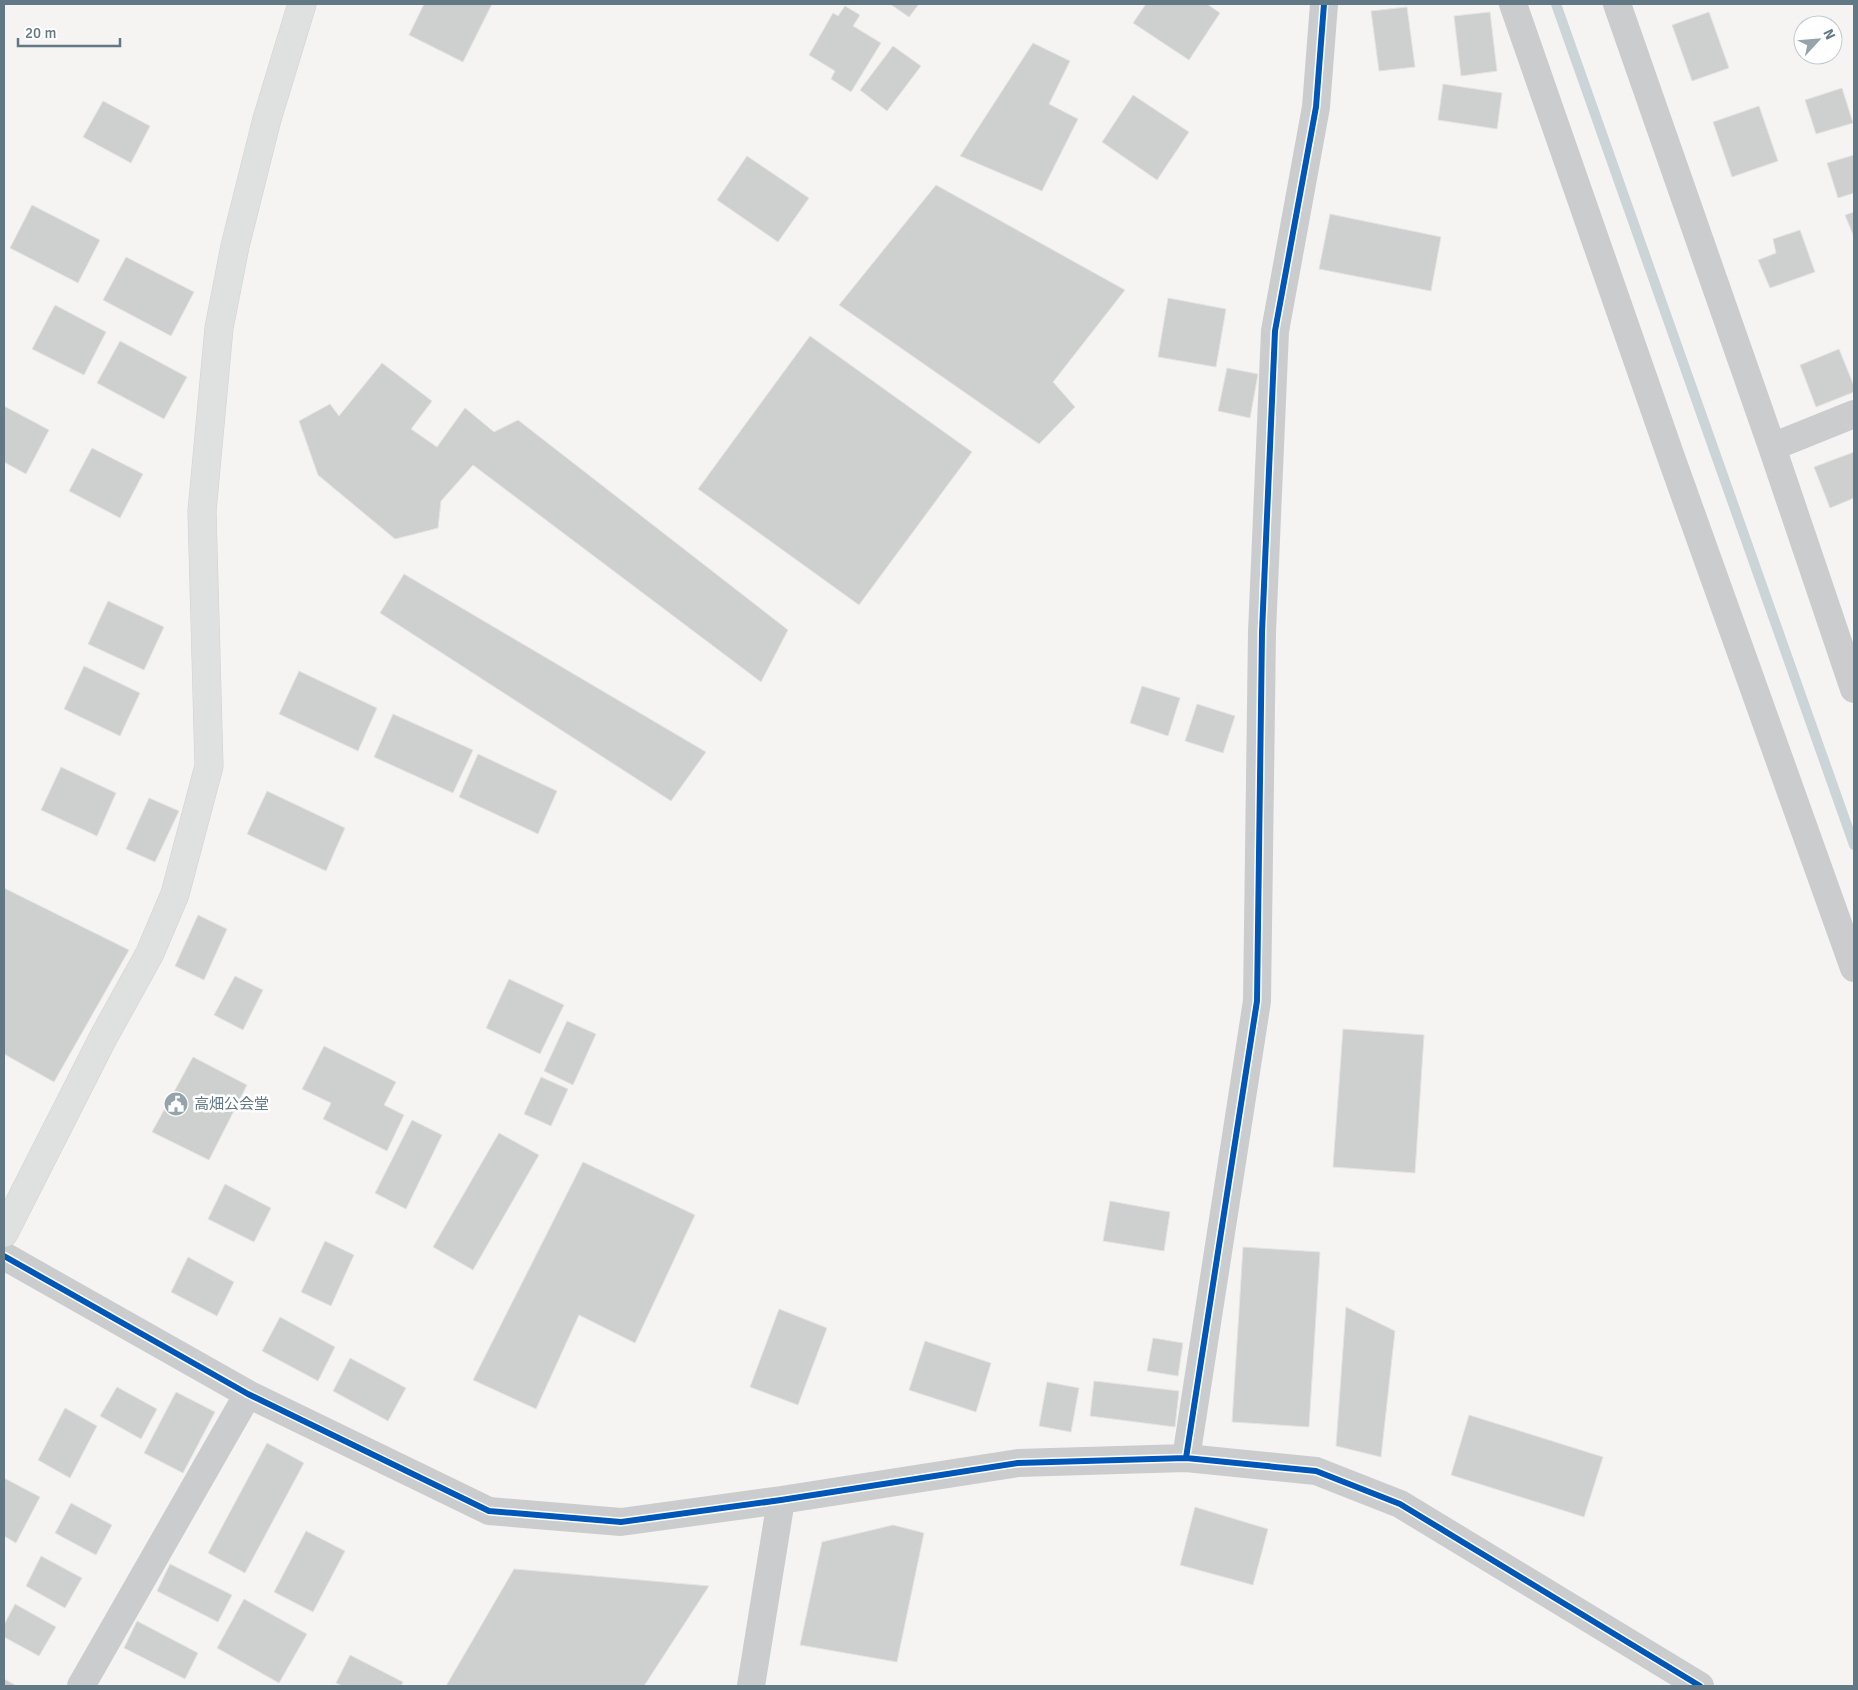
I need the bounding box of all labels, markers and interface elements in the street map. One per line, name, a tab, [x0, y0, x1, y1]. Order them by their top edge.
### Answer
scale bar	[18, 15, 120, 47]
north arrow	[1793, 15, 1843, 65]
text: 20 m	[25, 24, 56, 42]
text: N	[1819, 26, 1839, 43]
public building icon: 高畑公会堂	[163, 1091, 189, 1117]
place label: 高畑公会堂	[194, 1095, 269, 1113]

